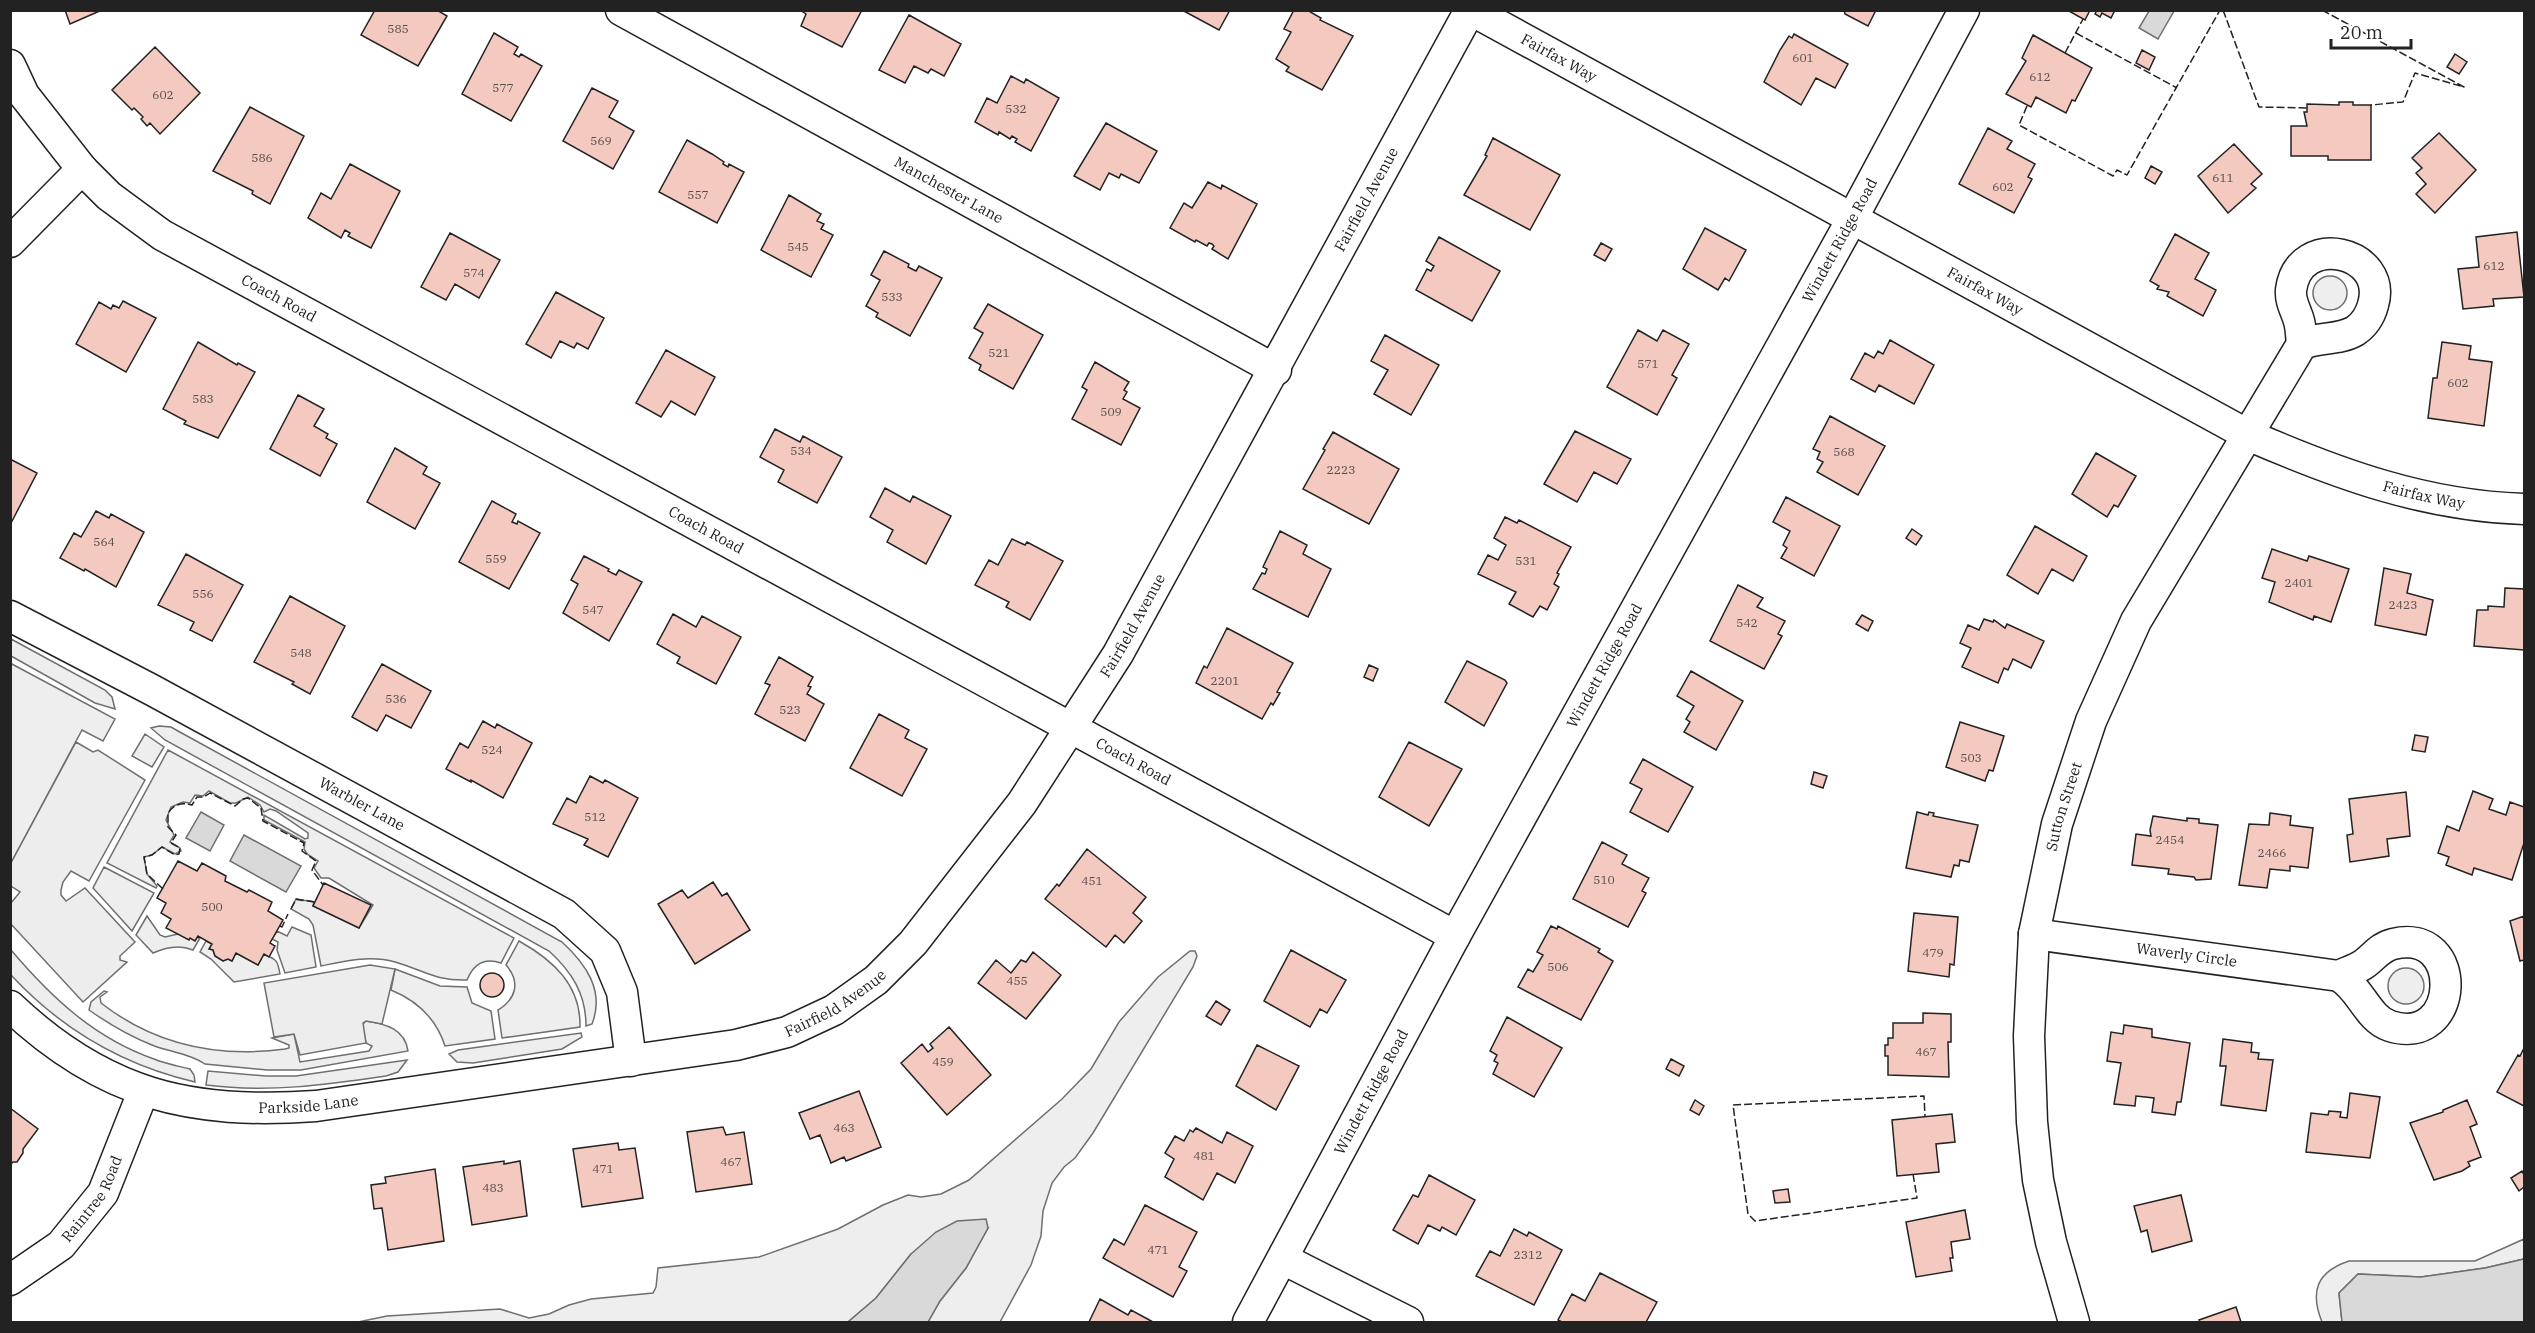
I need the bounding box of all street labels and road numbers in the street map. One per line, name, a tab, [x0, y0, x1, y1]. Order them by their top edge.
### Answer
street label: Fairfax Way	[1518, 29, 1600, 86]
street label: Fairfield Avenue	[1330, 144, 1402, 255]
street label: Manchester Lane	[891, 152, 1007, 227]
street label: Windett Ridge Road	[1798, 175, 1881, 306]
street label: Fairfax Way	[1944, 262, 2027, 319]
street label: Coach Road	[238, 270, 320, 326]
street label: Fairfax Way	[2381, 476, 2466, 513]
street label: Coach Road	[665, 501, 747, 558]
street label: Fairfield Avenue	[1095, 570, 1169, 681]
street label: Windett Ridge Road	[1562, 600, 1646, 731]
street label: Coach Road	[1093, 733, 1175, 789]
street label: Sutton Street	[2042, 759, 2086, 853]
street label: Warbler Lane	[316, 773, 408, 835]
street label: Waverly Circle	[2135, 938, 2238, 971]
street label: Fairfield Avenue	[781, 965, 890, 1041]
street label: Windett Ridge Road	[1330, 1026, 1412, 1158]
street label: Parkside Lane	[258, 1090, 359, 1117]
street label: Raintree Road	[57, 1153, 126, 1246]

